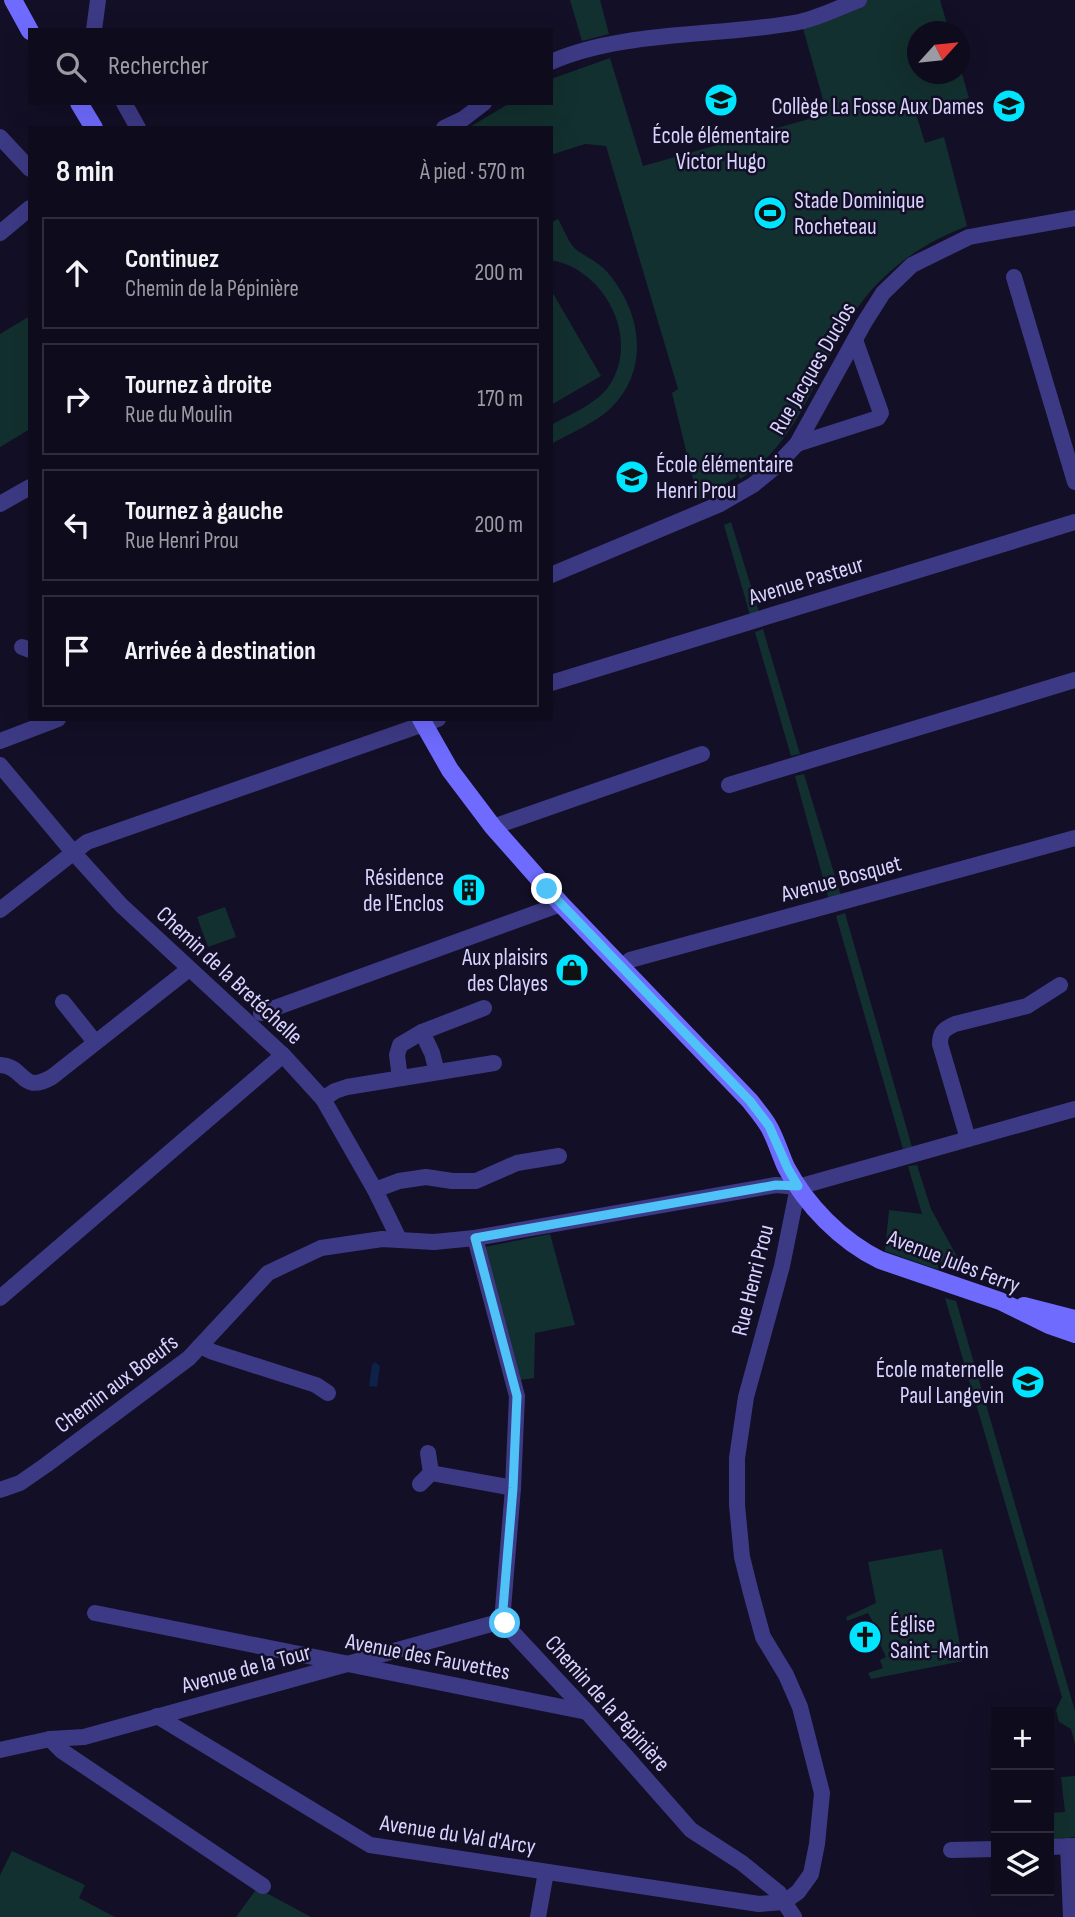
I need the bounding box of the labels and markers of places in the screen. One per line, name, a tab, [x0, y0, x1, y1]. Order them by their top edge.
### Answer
school or university icon: École élémentaire Victor Hugo	[702, 81, 740, 119]
school or university icon: Collège La Fosse Aux Dames	[990, 87, 1028, 125]
place label: Collège La Fosse Aux Dames	[772, 93, 984, 121]
place label: École élémentaire Victor Hugo	[652, 122, 790, 176]
place label: Stade Dominique Rocheteau	[794, 187, 925, 241]
sports icon: Stade Dominique Rocheteau	[751, 194, 789, 232]
place label: École élémentaire Henri Prou	[656, 451, 793, 505]
school or university icon: École élémentaire Henri Prou	[613, 458, 651, 496]
place label: Résidence de l'Enclos	[363, 864, 444, 918]
building icon: Résidence de l'Enclos	[450, 871, 488, 909]
place label: Aux plaisirs des Clayes	[461, 944, 548, 998]
shop icon: Aux plaisirs des Clayes	[553, 951, 591, 989]
place label: École maternelle Paul Langevin	[876, 1356, 1004, 1410]
school or university icon: École maternelle Paul Langevin	[1009, 1363, 1047, 1401]
place label: Église Saint-Martin	[890, 1611, 989, 1665]
church icon: Église Saint-Martin	[846, 1618, 884, 1656]

